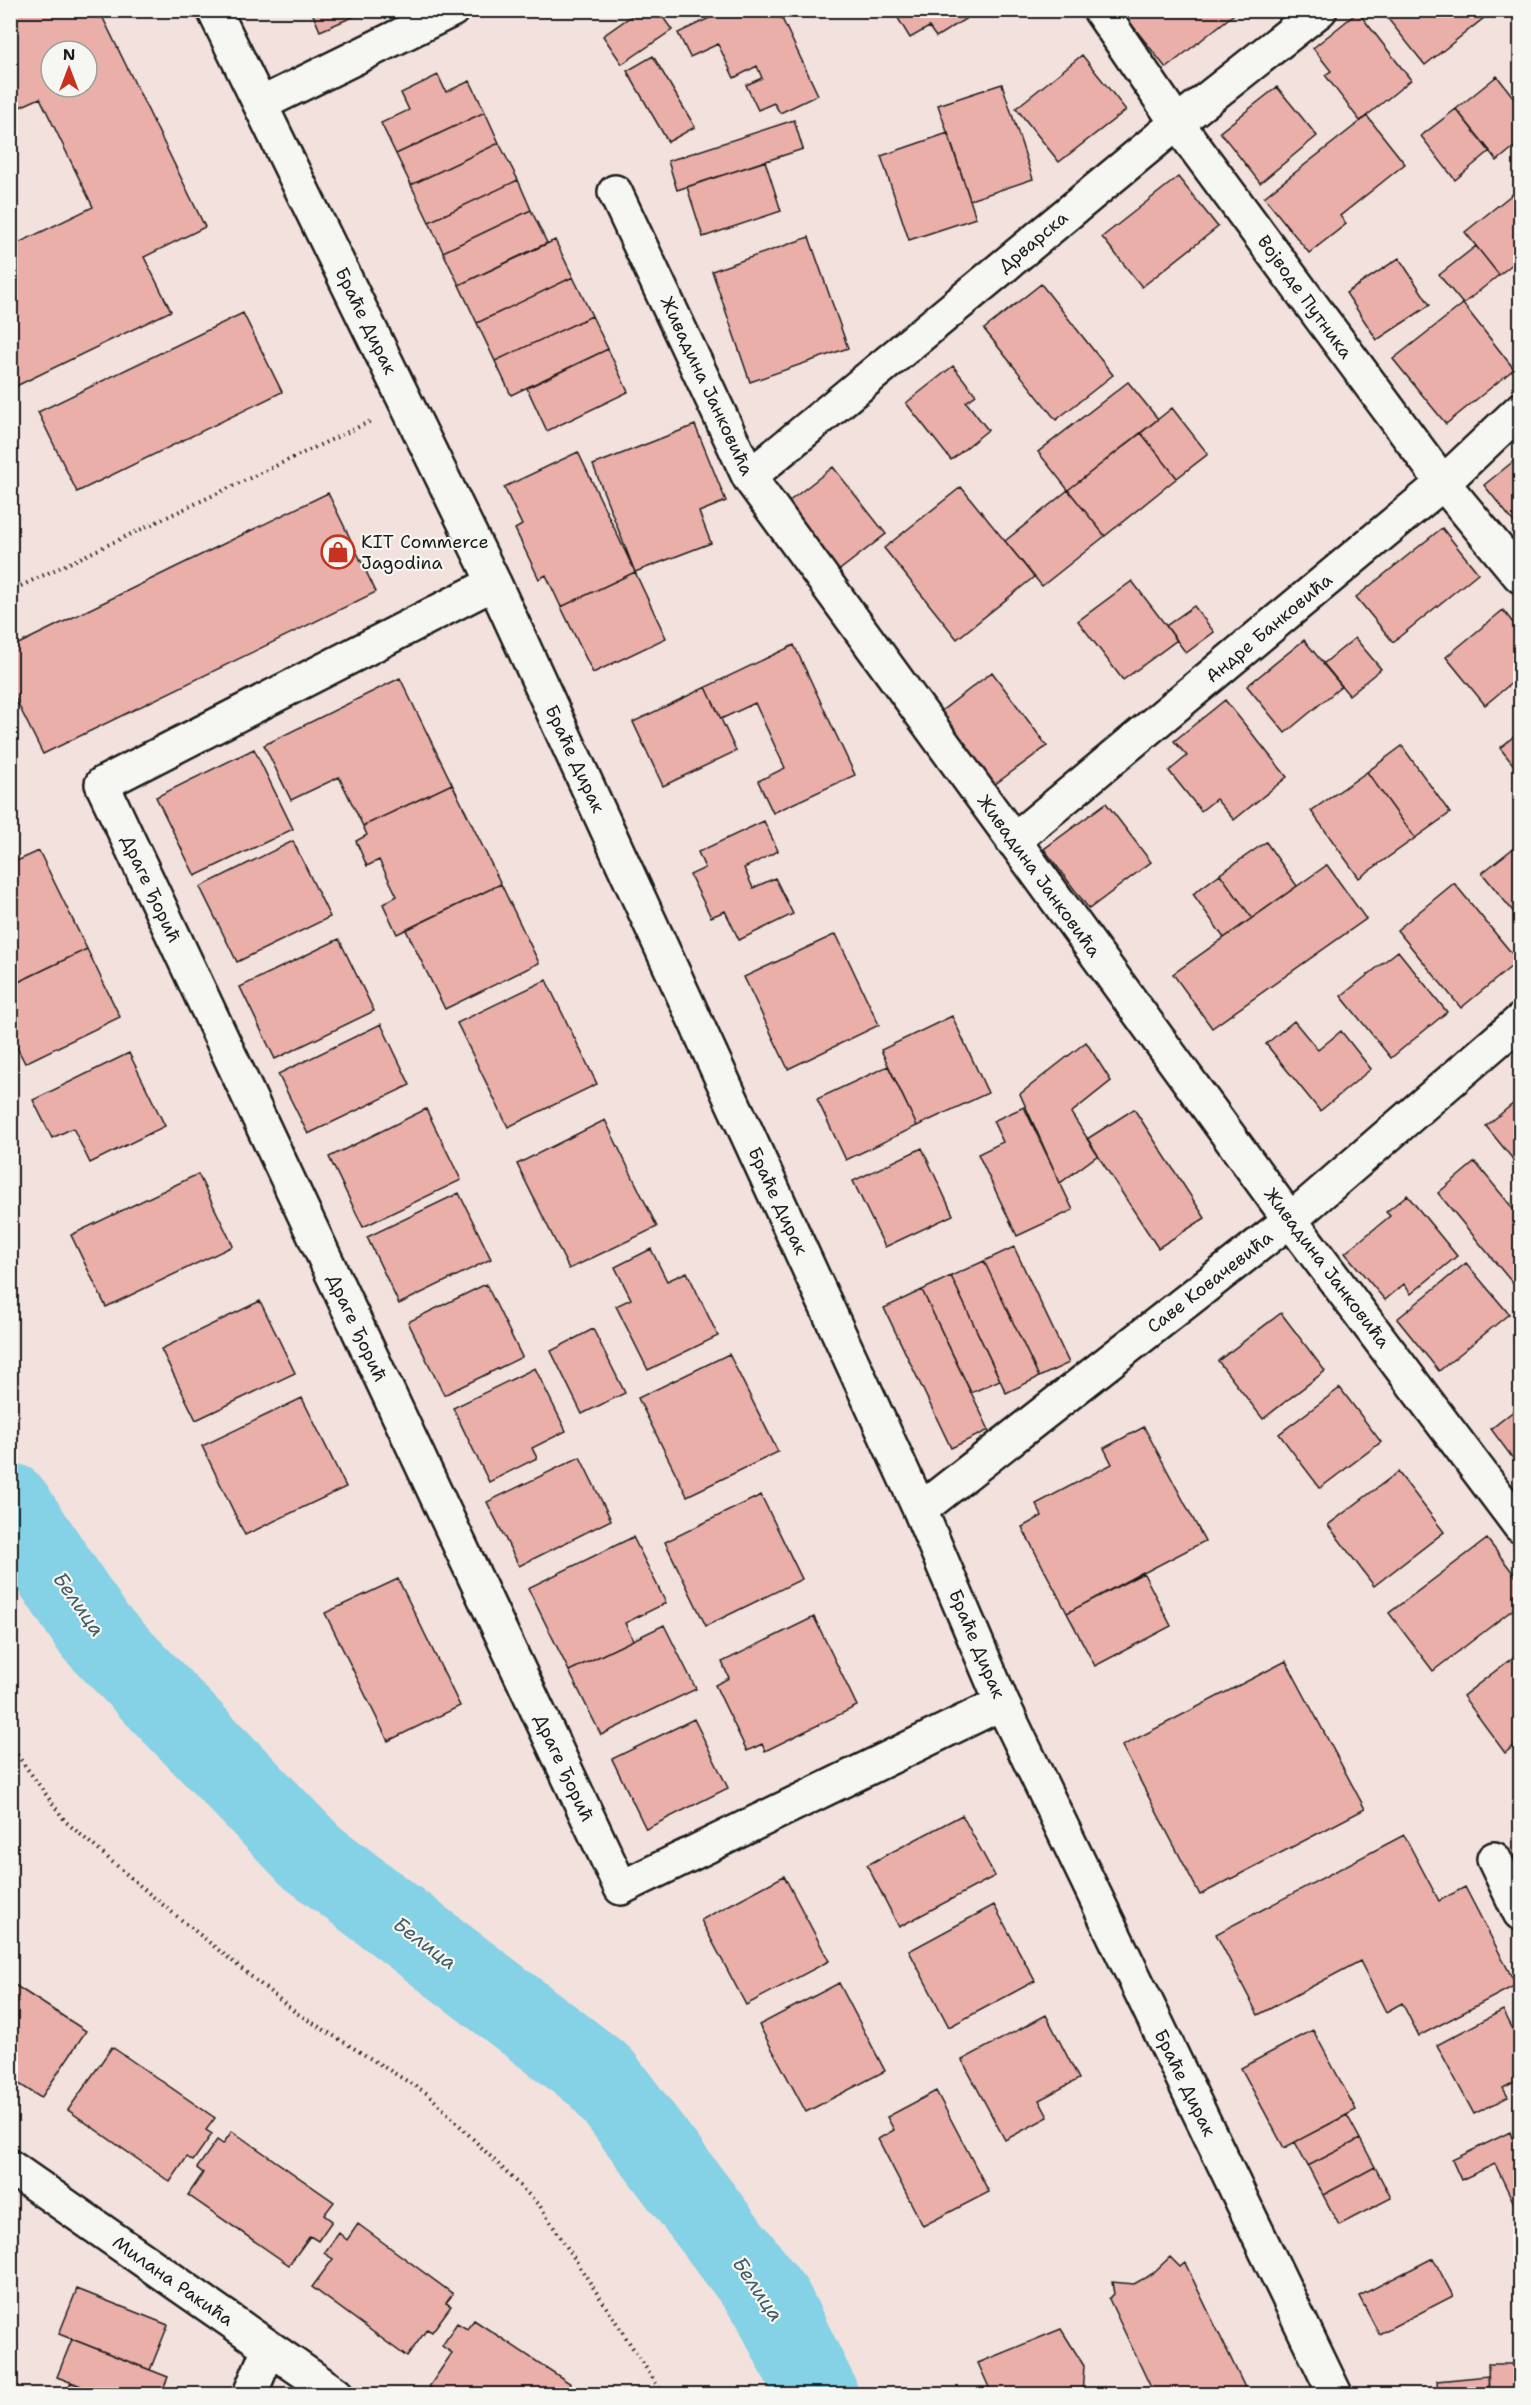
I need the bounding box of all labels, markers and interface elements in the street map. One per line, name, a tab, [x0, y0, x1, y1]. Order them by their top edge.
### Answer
north arrow	[39, 39, 99, 99]
text: N	[63, 44, 75, 65]
street label: Дрварска	[993, 206, 1073, 278]
street label: Војводе Путника	[1252, 230, 1358, 364]
street label: Браће Дирак	[330, 263, 402, 379]
street label: Живадина Јанковића	[655, 293, 759, 479]
place label: KIT Commerce Jagodina	[361, 530, 489, 575]
shop icon: KIT Commerce Jagodina	[320, 534, 356, 570]
street label: Андре Банковића	[1201, 568, 1337, 688]
street label: Браће Дирак	[540, 701, 611, 817]
street label: Живадина Јанковића	[972, 790, 1106, 962]
street label: Драге Ђорић	[116, 831, 186, 947]
street label: Браће Дирак	[743, 1143, 814, 1259]
street label: Живадина Јанковића	[1259, 1183, 1395, 1353]
street label: Саве Ковачевића	[1142, 1225, 1278, 1339]
street label: Драге Ђорић	[322, 1270, 392, 1386]
water label: Белица	[47, 1567, 111, 1641]
street label: Браће Дирак	[943, 1586, 1011, 1703]
street label: Драге Ђорић	[529, 1710, 599, 1826]
water label: Белица	[388, 1911, 462, 1975]
street label: Браће Дирак	[1149, 2025, 1221, 2141]
street label: Милана Ракића	[108, 2230, 238, 2332]
water label: Белица	[727, 2251, 789, 2327]

